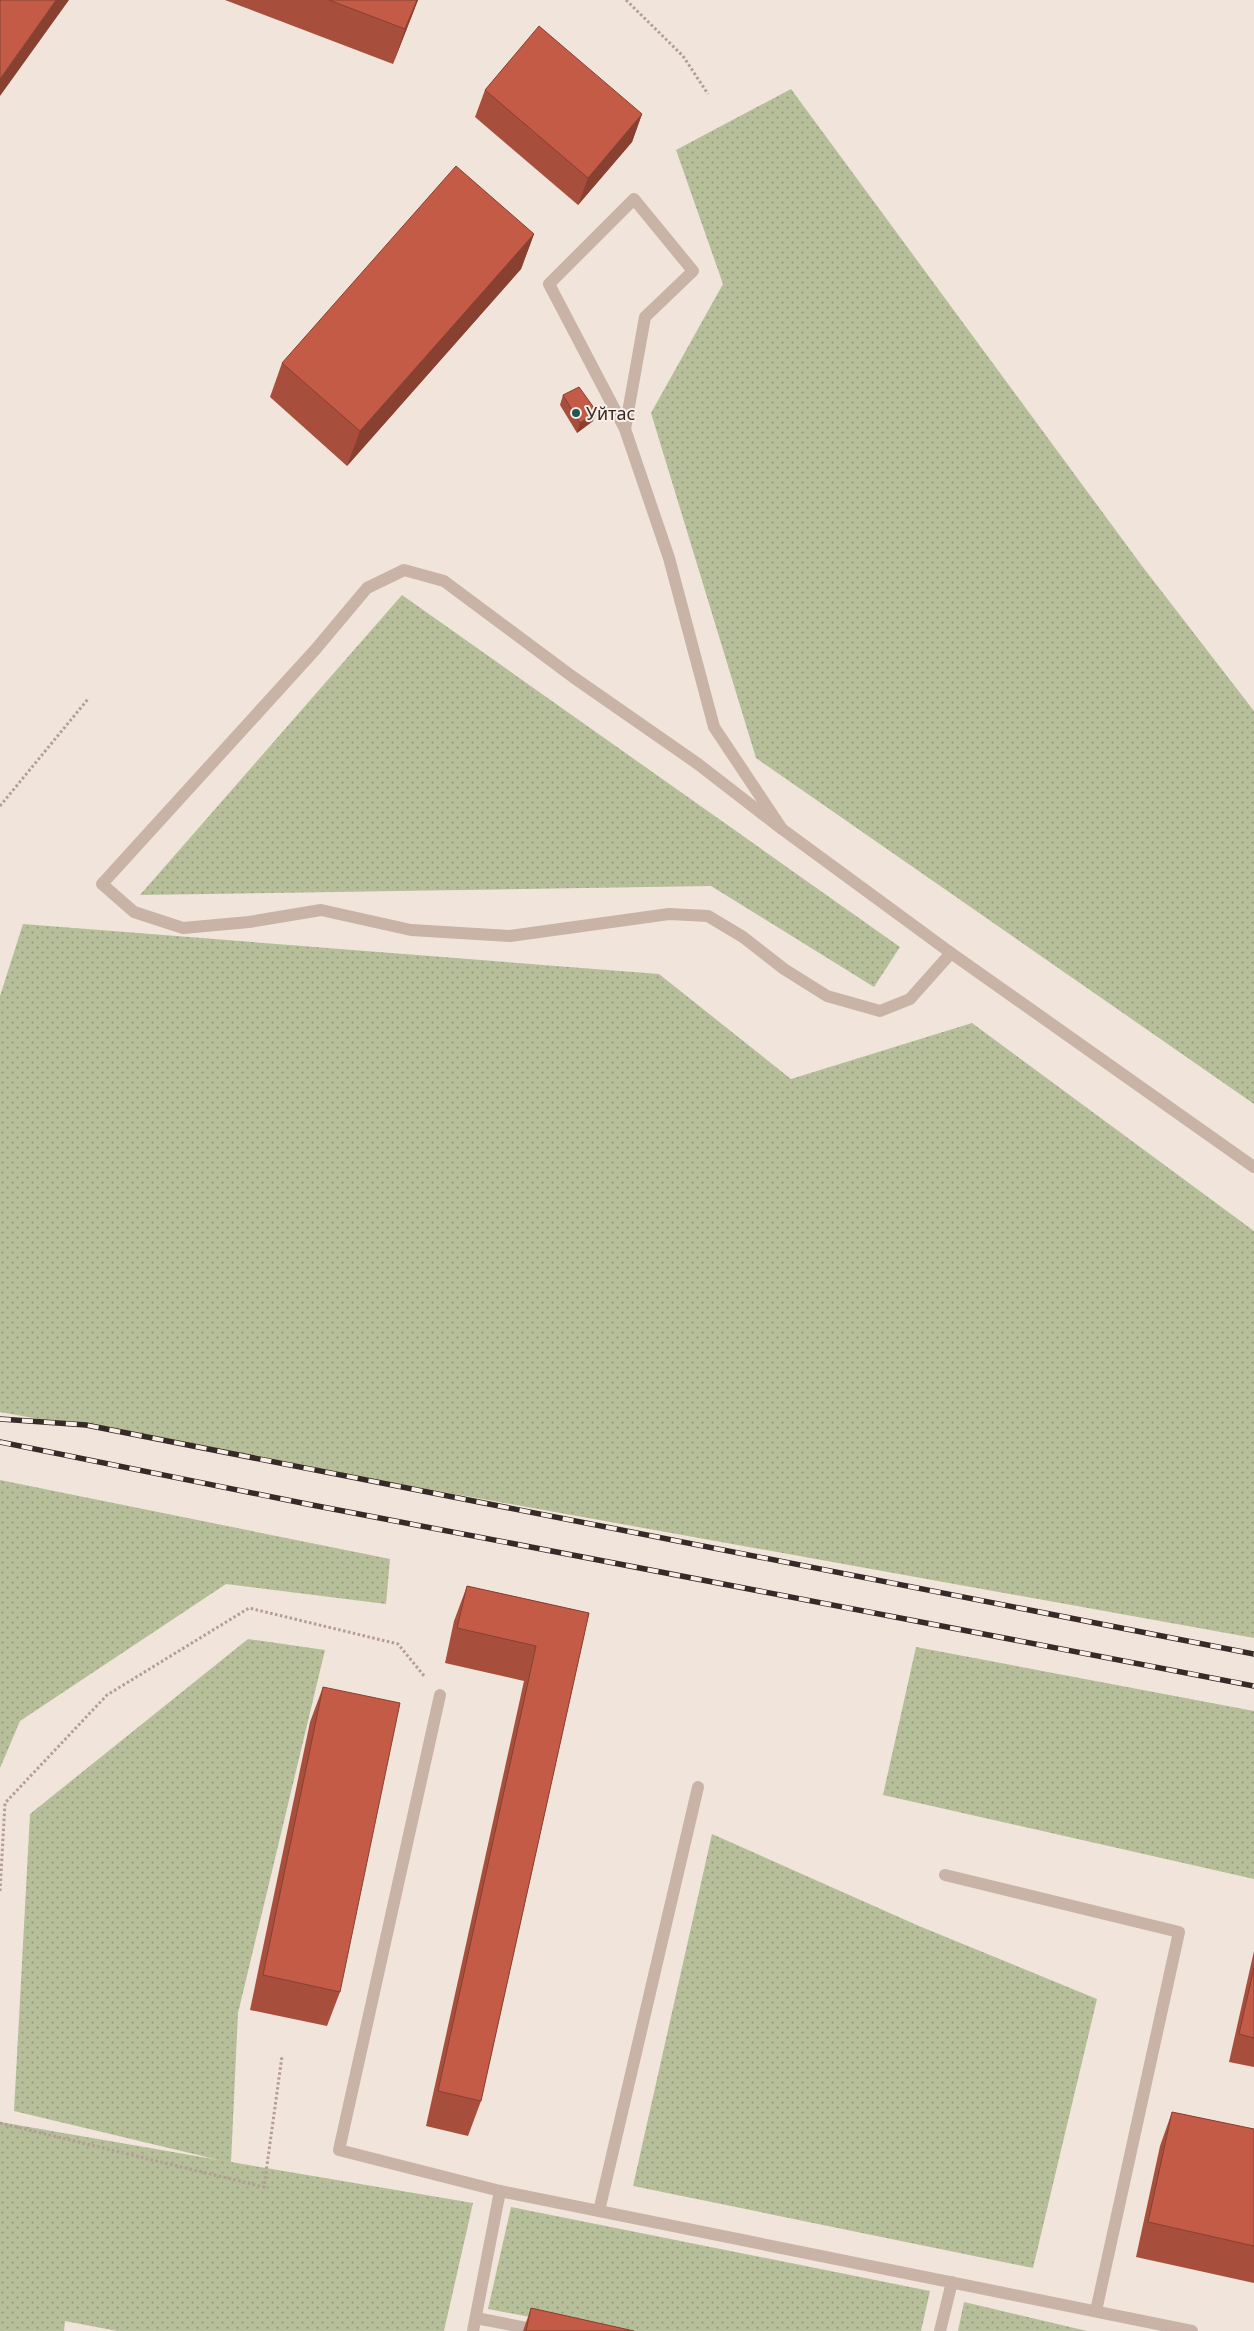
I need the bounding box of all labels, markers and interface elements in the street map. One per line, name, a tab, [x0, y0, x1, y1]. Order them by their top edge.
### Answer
place label: Уйтас	[586, 401, 635, 425]
marker: Уйтас	[570, 407, 582, 419]

